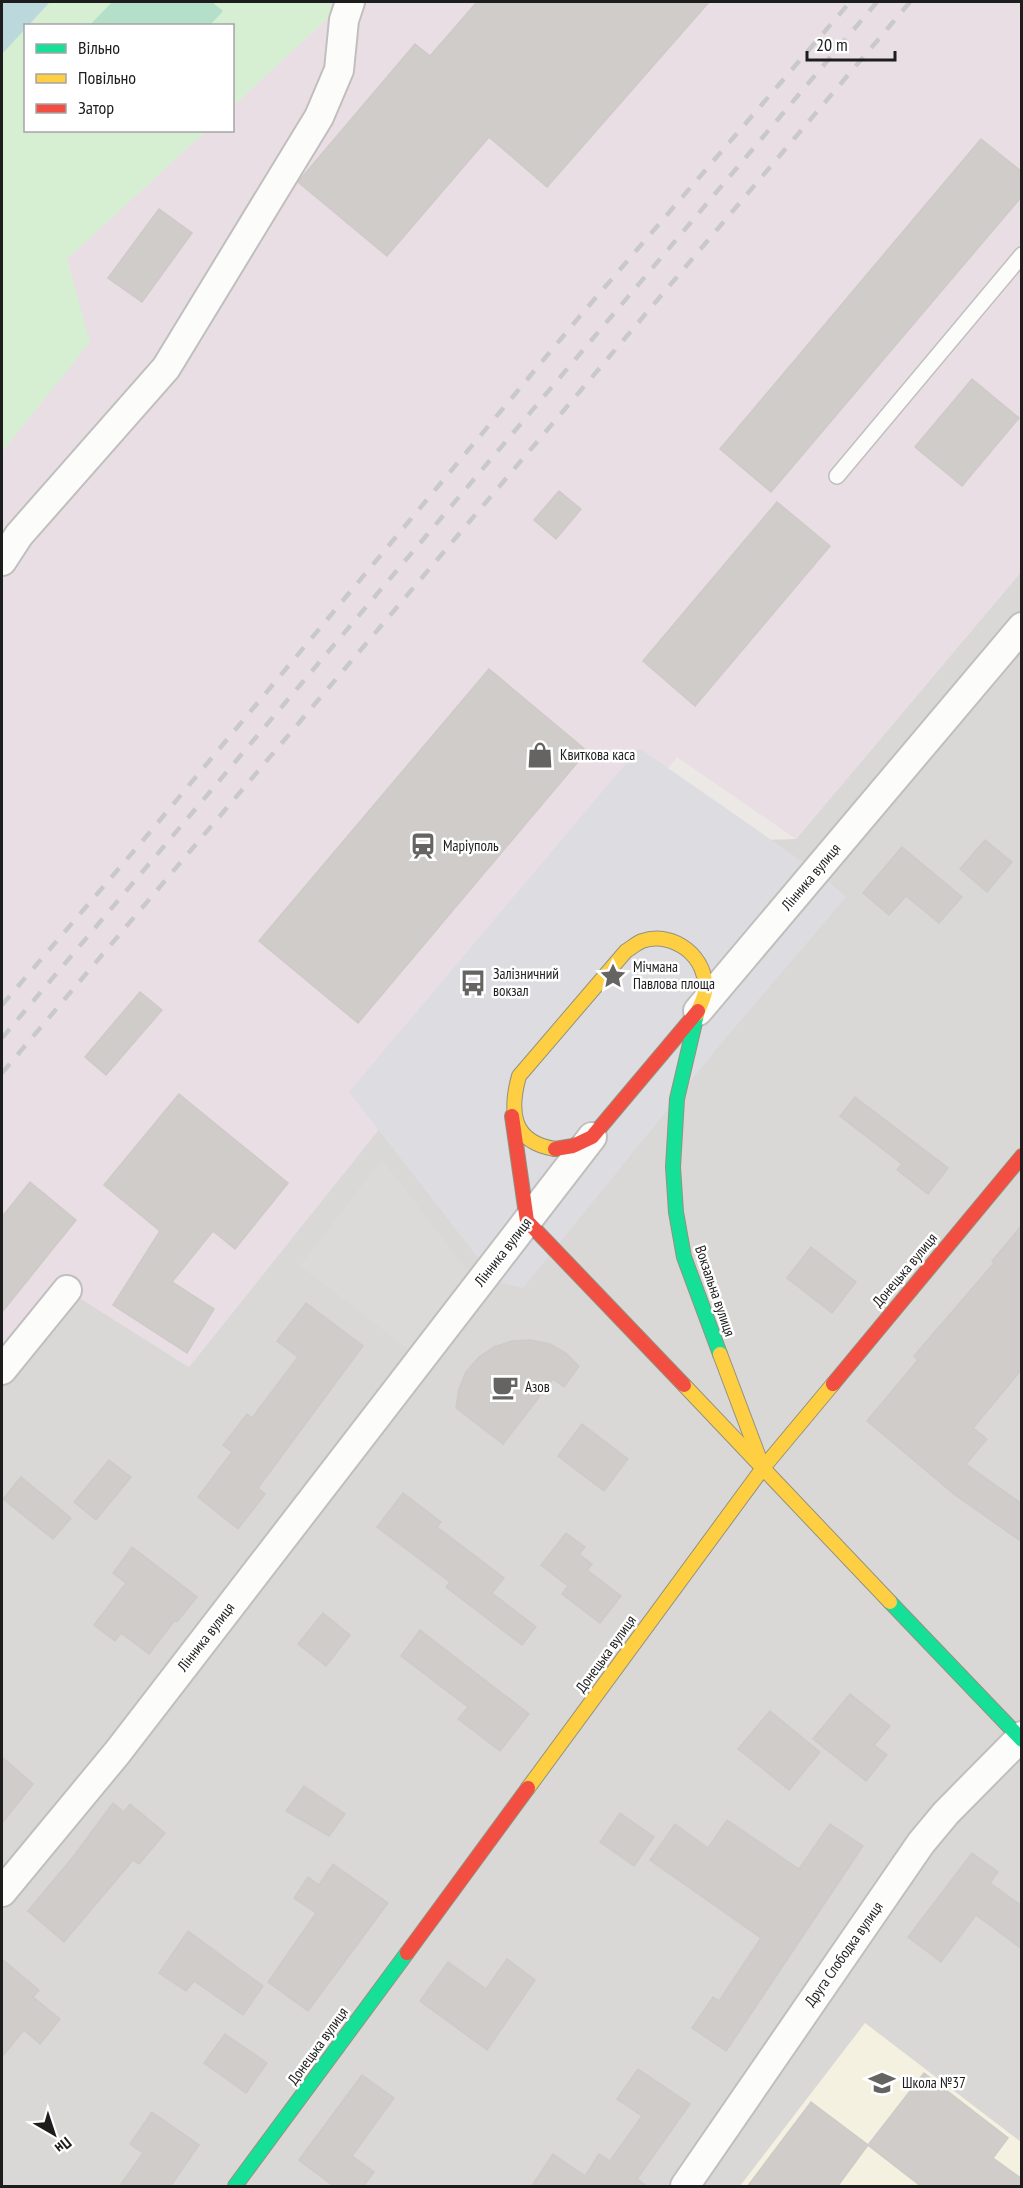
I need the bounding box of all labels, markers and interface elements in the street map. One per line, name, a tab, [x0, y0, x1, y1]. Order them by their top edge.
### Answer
legend	[24, 24, 234, 132]
scale bar	[807, 24, 896, 62]
text: 20 m	[816, 33, 848, 56]
text: Вільно	[78, 36, 120, 59]
text: Повільно	[78, 66, 136, 89]
text: Затор	[78, 96, 114, 119]
shop icon: Квиткова каса	[525, 740, 555, 770]
place label: Квиткова каса	[560, 745, 635, 764]
station icon: Маріуполь	[408, 831, 438, 861]
place label: Маріуполь	[443, 836, 499, 855]
street label: Лінника вулиця	[776, 839, 844, 915]
place label: Мічмана Павлова площа	[633, 957, 715, 993]
place icon: Мічмана Павлова площа	[598, 961, 628, 991]
place label: Залізничний вокзал	[493, 964, 559, 1000]
bus stop icon: Залізничний вокзал	[458, 968, 488, 998]
street label: Лінника вулиця	[469, 1213, 535, 1291]
street label: Донецька вулиця	[868, 1229, 941, 1311]
street label: Вокзальна вулиця	[691, 1243, 740, 1339]
cafe icon: Азов	[490, 1372, 520, 1402]
place label: Азов	[525, 1377, 550, 1396]
street label: Лінника вулиця	[172, 1598, 238, 1676]
street label: Донецька вулиця	[571, 1611, 640, 1696]
street label: Друга Слободка вулиця	[800, 1897, 887, 2010]
street label: Донецька вулиця	[283, 2003, 352, 2088]
school or university icon: Школа №37	[867, 2068, 897, 2098]
place label: Школа №37	[902, 2073, 966, 2092]
north arrow	[24, 2104, 84, 2164]
text: Пн	[51, 2133, 76, 2158]

